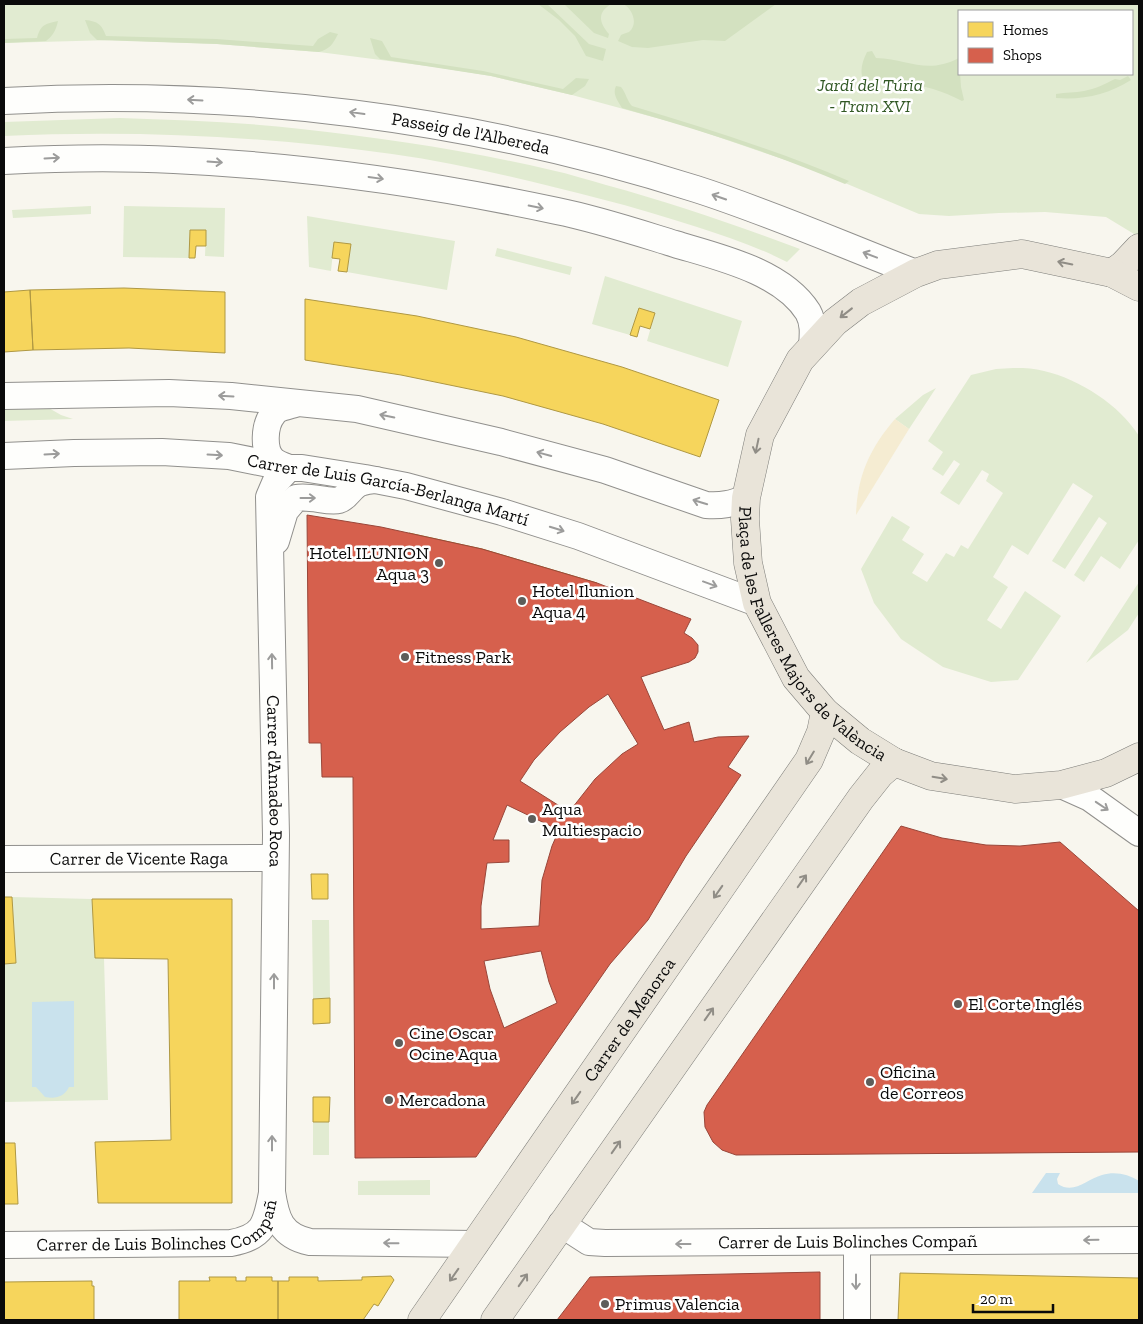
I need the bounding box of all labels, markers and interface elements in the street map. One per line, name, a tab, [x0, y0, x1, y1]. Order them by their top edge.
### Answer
legend	[958, 10, 1133, 75]
text: Homes	[1003, 21, 1048, 39]
text: Shops	[1003, 46, 1042, 64]
park label: Jardí del Túria - Tram XVI	[816, 74, 923, 117]
one-way arrow	[187, 96, 203, 105]
one-way arrow	[349, 108, 365, 118]
street label: Passeig de l'Albereda	[390, 108, 552, 159]
one-way arrow	[44, 154, 60, 163]
one-way arrow	[207, 158, 223, 167]
one-way arrow	[368, 174, 384, 184]
one-way arrow	[712, 192, 727, 201]
one-way arrow	[528, 202, 544, 212]
one-way arrow	[863, 250, 879, 259]
one-way arrow	[1057, 258, 1073, 267]
one-way arrow	[840, 308, 853, 319]
one-way arrow	[218, 391, 234, 400]
one-way arrow	[379, 410, 395, 420]
one-way arrow	[752, 438, 761, 454]
one-way arrow	[44, 449, 60, 458]
street label: Carrer de Luis García-Berlanga Martí	[245, 449, 532, 531]
one-way arrow	[537, 449, 553, 458]
one-way arrow	[207, 451, 223, 460]
one-way arrow	[300, 493, 316, 503]
one-way arrow	[692, 497, 708, 507]
street label: Plaça de les Falleres Majors de València	[734, 506, 891, 766]
one-way arrow	[549, 525, 565, 535]
place label: Hotel ILUNION Aqua 3	[309, 542, 429, 585]
marker: Hotel ILUNION Aqua 3	[433, 557, 445, 569]
place label: Hotel Ilunion Aqua 4	[532, 580, 635, 623]
one-way arrow	[702, 580, 717, 589]
marker: Hotel Ilunion Aqua 4	[516, 595, 528, 607]
place label: Fitness Park	[415, 646, 512, 668]
marker: Fitness Park	[399, 651, 411, 663]
one-way arrow	[267, 653, 277, 669]
street label: Carrer d'Amadeo Roca	[262, 695, 287, 868]
one-way arrow	[804, 751, 814, 765]
one-way arrow	[932, 773, 948, 783]
place label: Aqua Multiespacio	[542, 798, 642, 841]
one-way arrow	[1095, 801, 1109, 811]
marker: Aqua Multiespacio	[526, 813, 538, 825]
street label: Carrer de Vicente Raga	[50, 847, 228, 870]
one-way arrow	[797, 874, 807, 888]
one-way arrow	[713, 885, 723, 899]
street label: Carrer de Menorca	[579, 953, 680, 1086]
one-way arrow	[269, 973, 279, 989]
place label: El Corte Inglés	[968, 993, 1082, 1015]
marker: El Corte Inglés	[952, 998, 964, 1010]
one-way arrow	[704, 1007, 714, 1021]
place label: Cine Oscar Ocine Aqua	[409, 1022, 498, 1065]
marker: Cine Oscar Ocine Aqua	[393, 1037, 405, 1049]
place label: Oficina de Correos	[880, 1061, 964, 1104]
marker: Oficina de Correos	[864, 1076, 876, 1088]
place label: Mercadona	[399, 1089, 486, 1111]
one-way arrow	[571, 1090, 581, 1104]
marker: Mercadona	[383, 1094, 395, 1106]
one-way arrow	[267, 1135, 277, 1152]
one-way arrow	[611, 1140, 621, 1154]
street label: Carrer de Luis Bolinches Compañ	[36, 1197, 282, 1256]
street label: Carrer de Luis Bolinches Compañ	[718, 1230, 978, 1253]
one-way arrow	[1083, 1235, 1099, 1245]
one-way arrow	[383, 1238, 400, 1248]
one-way arrow	[675, 1239, 692, 1249]
one-way arrow	[449, 1267, 459, 1281]
one-way arrow	[518, 1273, 528, 1287]
one-way arrow	[851, 1273, 861, 1289]
scale bar	[973, 1282, 1053, 1314]
text: 20 m	[980, 1290, 1013, 1308]
place label: Primus Valencia	[615, 1293, 740, 1315]
marker: Primus Valencia	[599, 1298, 611, 1310]

